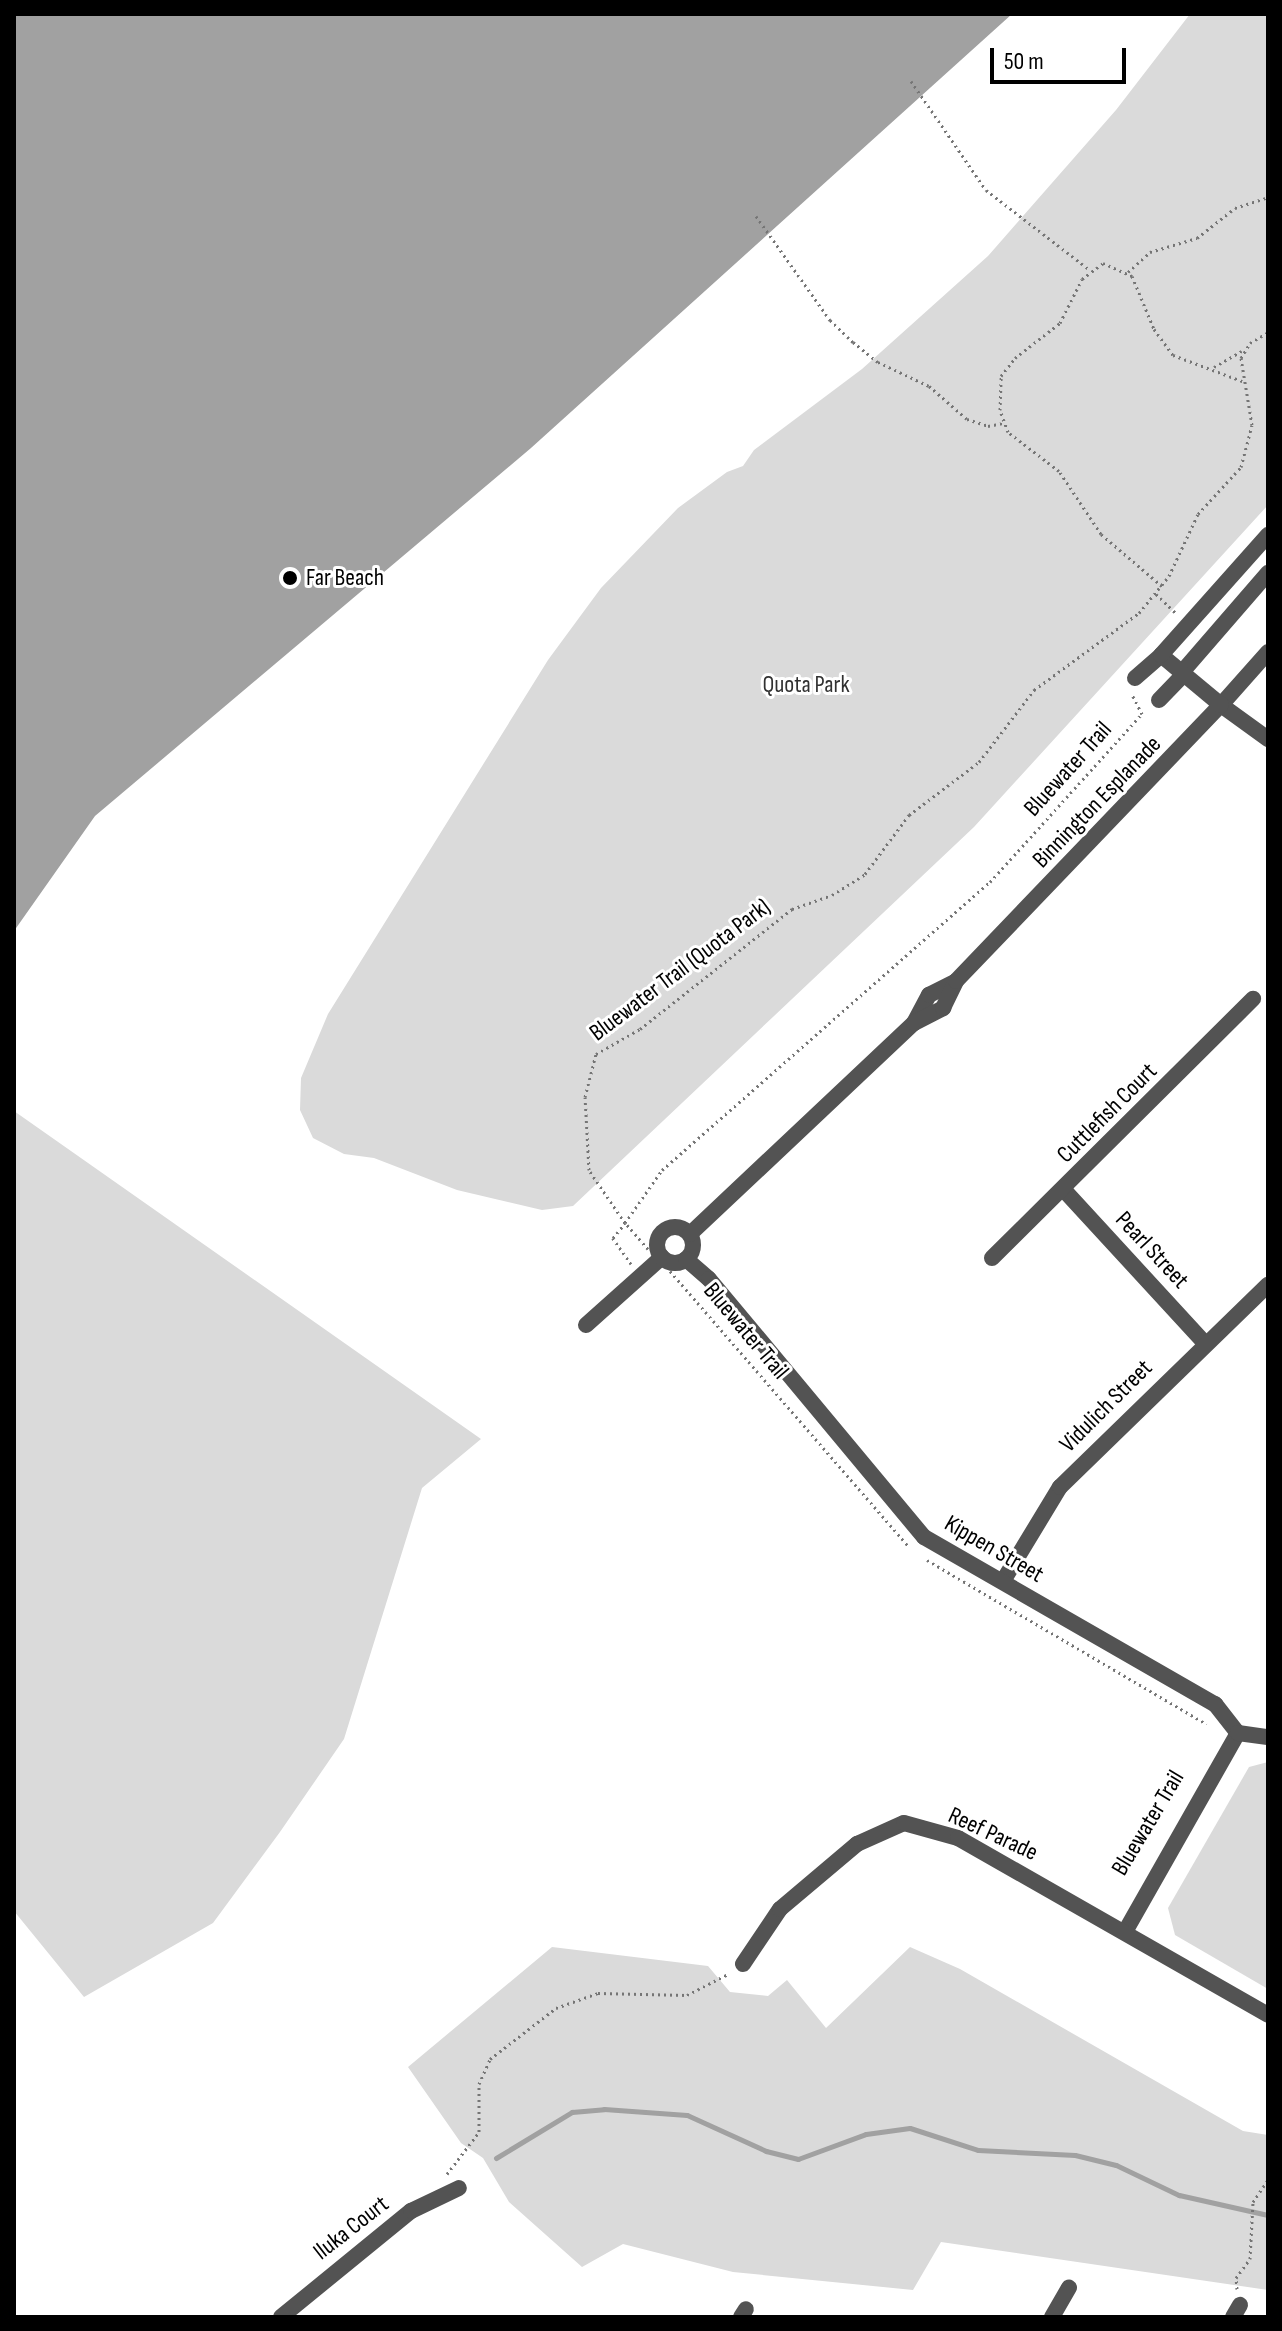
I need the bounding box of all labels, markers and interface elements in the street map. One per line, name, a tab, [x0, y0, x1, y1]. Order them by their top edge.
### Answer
scale bar	[994, 32, 1130, 82]
text: 50 m	[1004, 47, 1044, 76]
place label: Far Beach	[306, 564, 384, 592]
marker: Far Beach	[281, 569, 299, 587]
park label: Quota Park	[762, 671, 850, 699]
street label: Bluewater Trail	[1018, 716, 1118, 822]
street label: Binnington Esplanade	[1027, 730, 1167, 874]
street label: Bluewater Trail (Quota Park)	[584, 893, 776, 1047]
street label: Cuttlefish Court	[1051, 1057, 1163, 1169]
street label: Pearl Street	[1109, 1206, 1195, 1294]
street label: Bluewater Trail	[697, 1277, 795, 1385]
street label: Vidulich Street	[1054, 1354, 1158, 1458]
street label: Kippen Street	[939, 1509, 1049, 1589]
street label: Bluewater Trail	[1105, 1765, 1191, 1881]
street label: Reef Parade	[944, 1801, 1042, 1867]
street label: Iluka Court	[308, 2190, 394, 2266]

